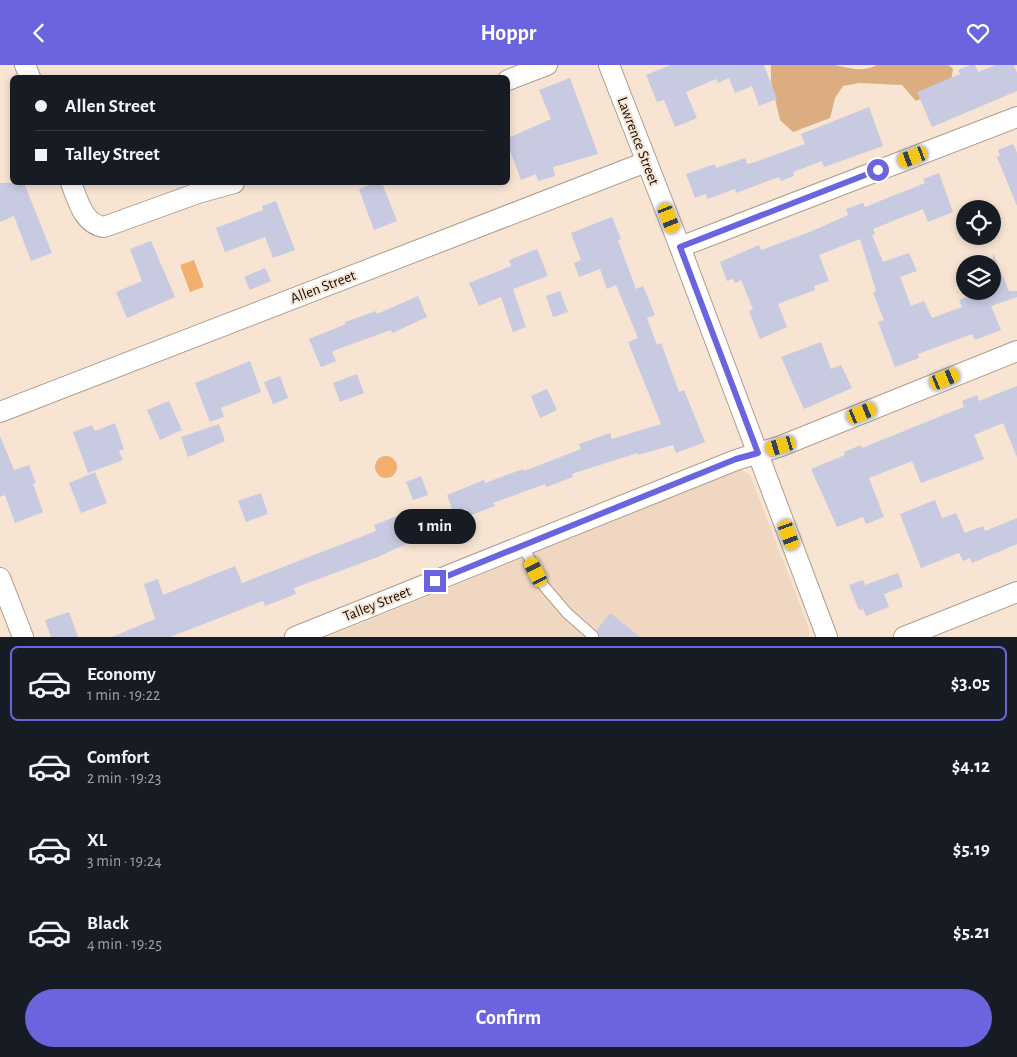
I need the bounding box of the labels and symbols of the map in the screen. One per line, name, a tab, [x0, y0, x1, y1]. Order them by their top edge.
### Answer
street label: Lawrence Street	[614, 95, 662, 187]
car	[896, 145, 929, 169]
route start	[867, 159, 889, 181]
car	[656, 201, 681, 235]
street label: Allen Street	[288, 268, 358, 306]
car	[928, 366, 961, 392]
car	[845, 400, 878, 426]
car	[764, 434, 797, 458]
callout: 1 min	[394, 509, 476, 543]
car	[776, 518, 801, 552]
car	[522, 555, 549, 589]
route end	[424, 570, 446, 592]
street label: Talley Street	[341, 584, 413, 624]

